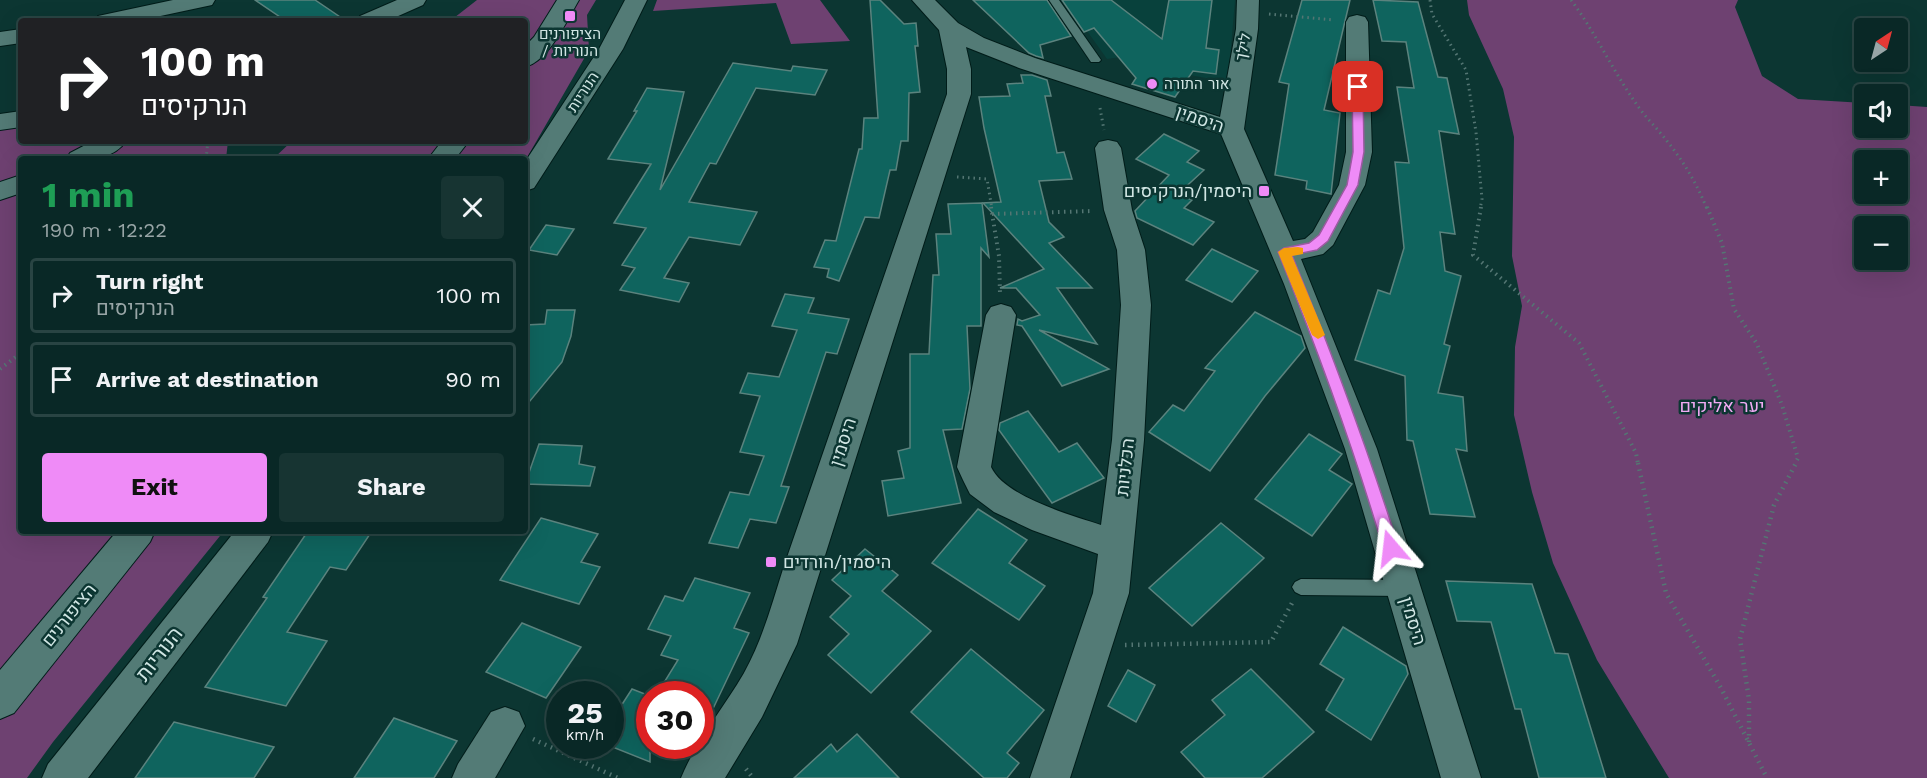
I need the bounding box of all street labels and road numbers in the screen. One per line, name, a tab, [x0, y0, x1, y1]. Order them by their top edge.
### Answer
street label: לילך	[1232, 32, 1255, 62]
street label: הנוריות	[563, 68, 603, 116]
street label: היסמין	[1173, 101, 1227, 137]
street label: היסמין	[825, 415, 860, 469]
street label: הכלניות	[1111, 437, 1138, 497]
street label: הציפורנים	[37, 579, 100, 650]
street label: היסמין	[1396, 594, 1431, 648]
street label: הנוריות	[130, 622, 188, 686]

